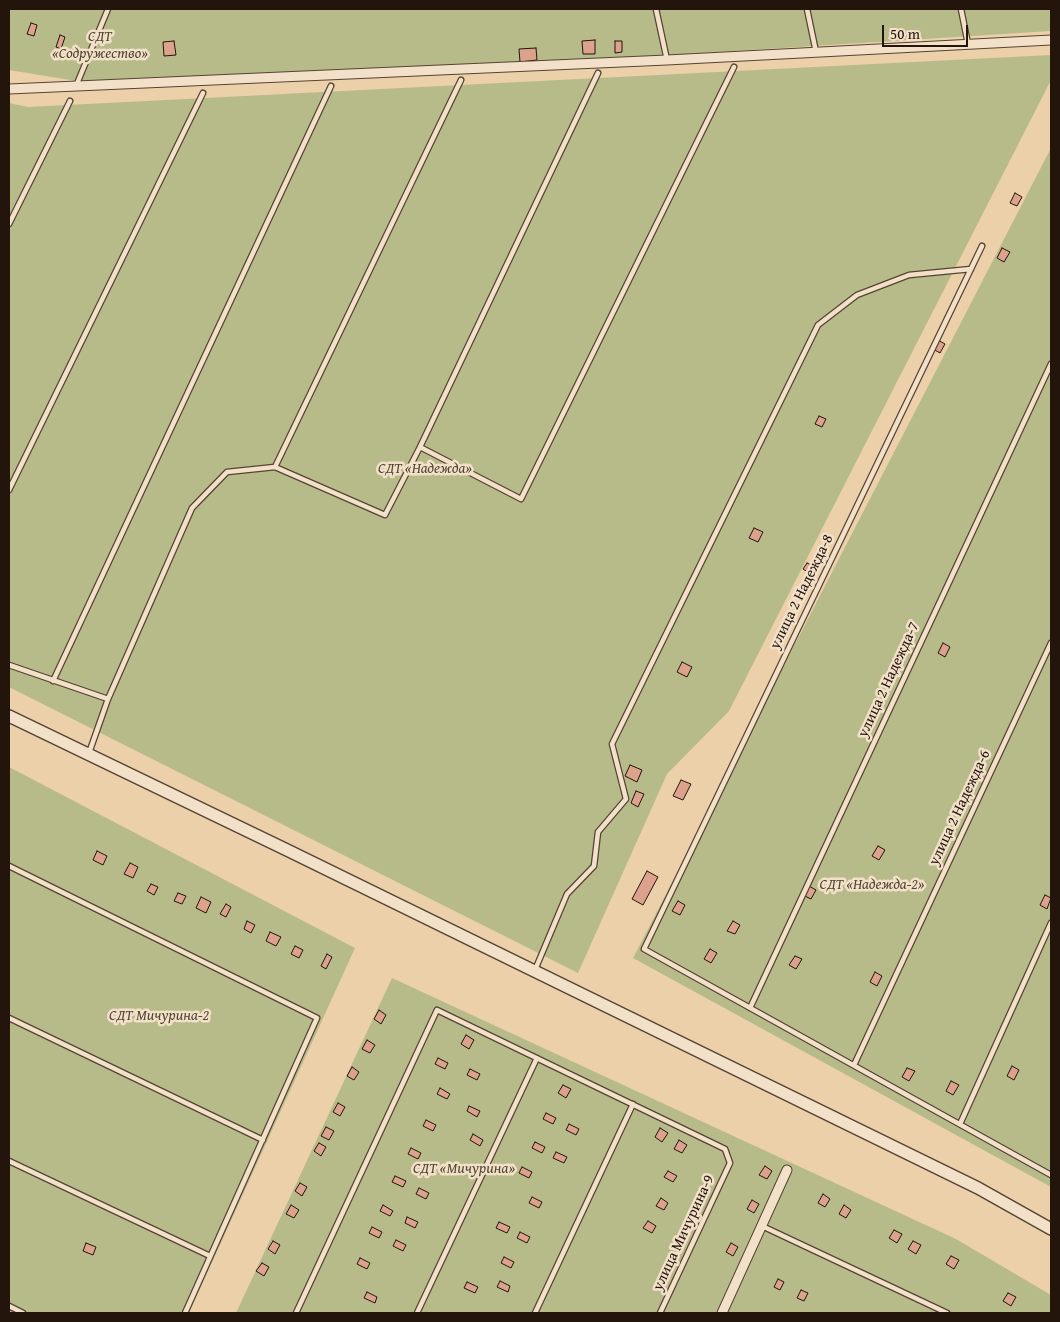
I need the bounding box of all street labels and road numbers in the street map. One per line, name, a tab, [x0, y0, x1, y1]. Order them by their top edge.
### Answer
street label: улица 2 Надежда-8	[766, 532, 838, 652]
street label: улица 2 Надежда-7	[854, 619, 924, 741]
street label: улица 2 Надежда-6	[925, 747, 995, 869]
street label: улица Мичурина-9	[649, 1172, 719, 1294]

